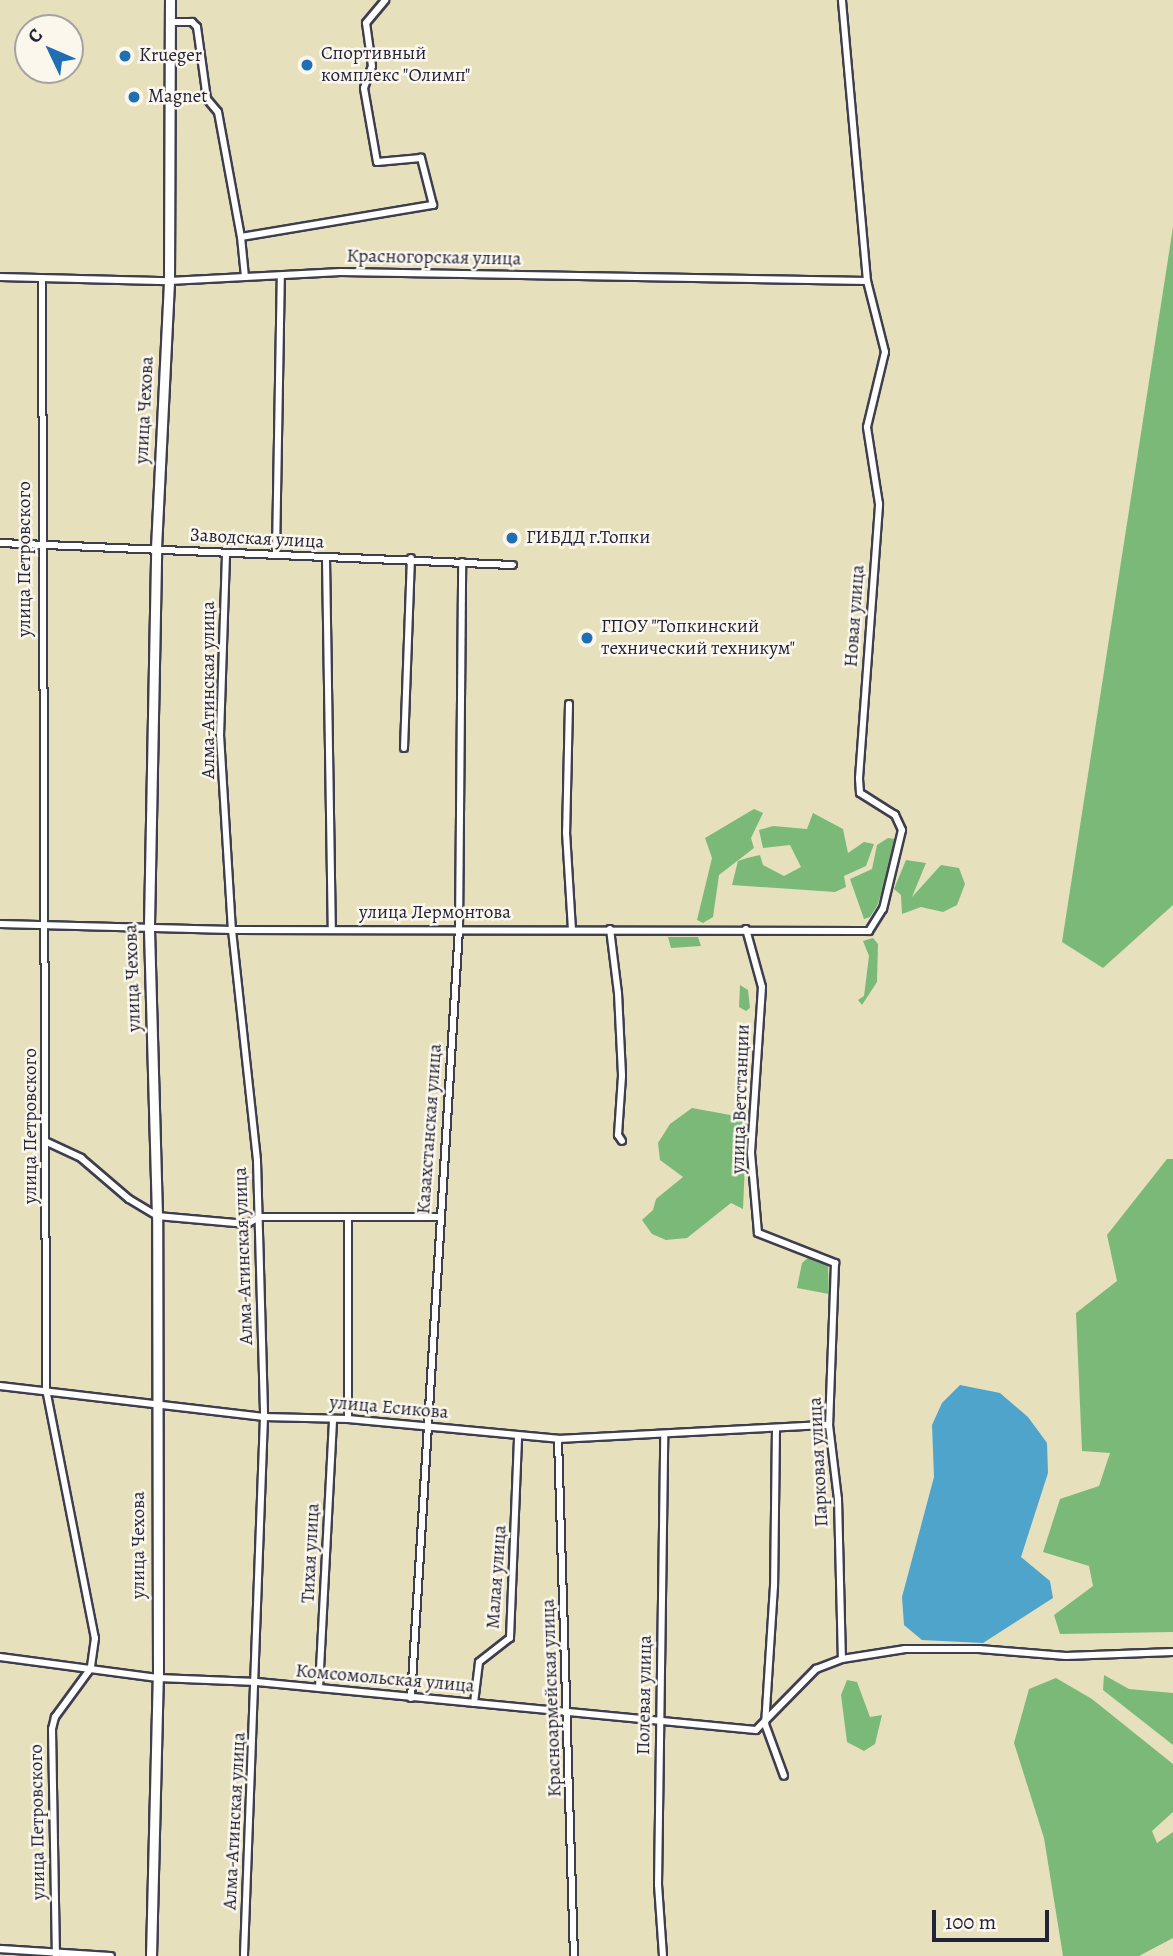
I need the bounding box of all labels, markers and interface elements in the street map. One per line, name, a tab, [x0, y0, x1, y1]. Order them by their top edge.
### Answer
north arrow	[14, 14, 84, 84]
text: С	[22, 23, 49, 49]
place label: Спортивный комплекс "Олимп"	[321, 43, 471, 87]
place label: Krueger	[139, 45, 202, 67]
marker: Krueger	[117, 48, 133, 64]
marker: Спортивный комплекс "Олимп"	[299, 57, 315, 73]
place label: Magnet	[148, 86, 207, 108]
marker: Magnet	[126, 89, 142, 105]
street label: Красногорская улица	[346, 245, 522, 271]
street label: улица Чехова	[131, 356, 159, 464]
street label: улица Петровского	[14, 481, 36, 637]
street label: Заводская улица	[189, 524, 325, 554]
place label: ГИБДД г.Топки	[526, 527, 650, 549]
marker: ГИБДД г.Топки	[504, 530, 520, 546]
street label: Новая улица	[840, 564, 870, 668]
street label: Алма-Атинская улица	[198, 601, 220, 779]
place label: ГПОУ "Топкинский технический техникум"	[601, 616, 795, 660]
marker: ГПОУ "Топкинский технический техникум"	[579, 630, 595, 646]
street label: улица Лермонтова	[359, 902, 511, 924]
street label: улица Чехова	[120, 924, 146, 1032]
street label: улица Ветстанции	[727, 1024, 755, 1174]
street label: Казахстанская улица	[413, 1043, 447, 1215]
street label: улица Петровского	[20, 1048, 42, 1204]
street label: Алма-Атинская улица	[230, 1167, 258, 1345]
street label: улица Есикова	[329, 1391, 449, 1425]
street label: Парковая улица	[804, 1396, 834, 1528]
street label: улица Чехова	[128, 1491, 150, 1599]
street label: Тихая улица	[297, 1502, 325, 1604]
street label: Малая улица	[482, 1524, 512, 1630]
street label: Красноармейская улица	[537, 1598, 567, 1798]
street label: Полевая улица	[633, 1635, 657, 1755]
street label: Комсомольская улица	[295, 1660, 475, 1698]
street label: Алма-Атинская улица	[219, 1732, 251, 1910]
street label: улица Петровского	[25, 1744, 51, 1900]
scale bar	[935, 1896, 1052, 1940]
text: 100 m	[945, 1908, 996, 1936]

